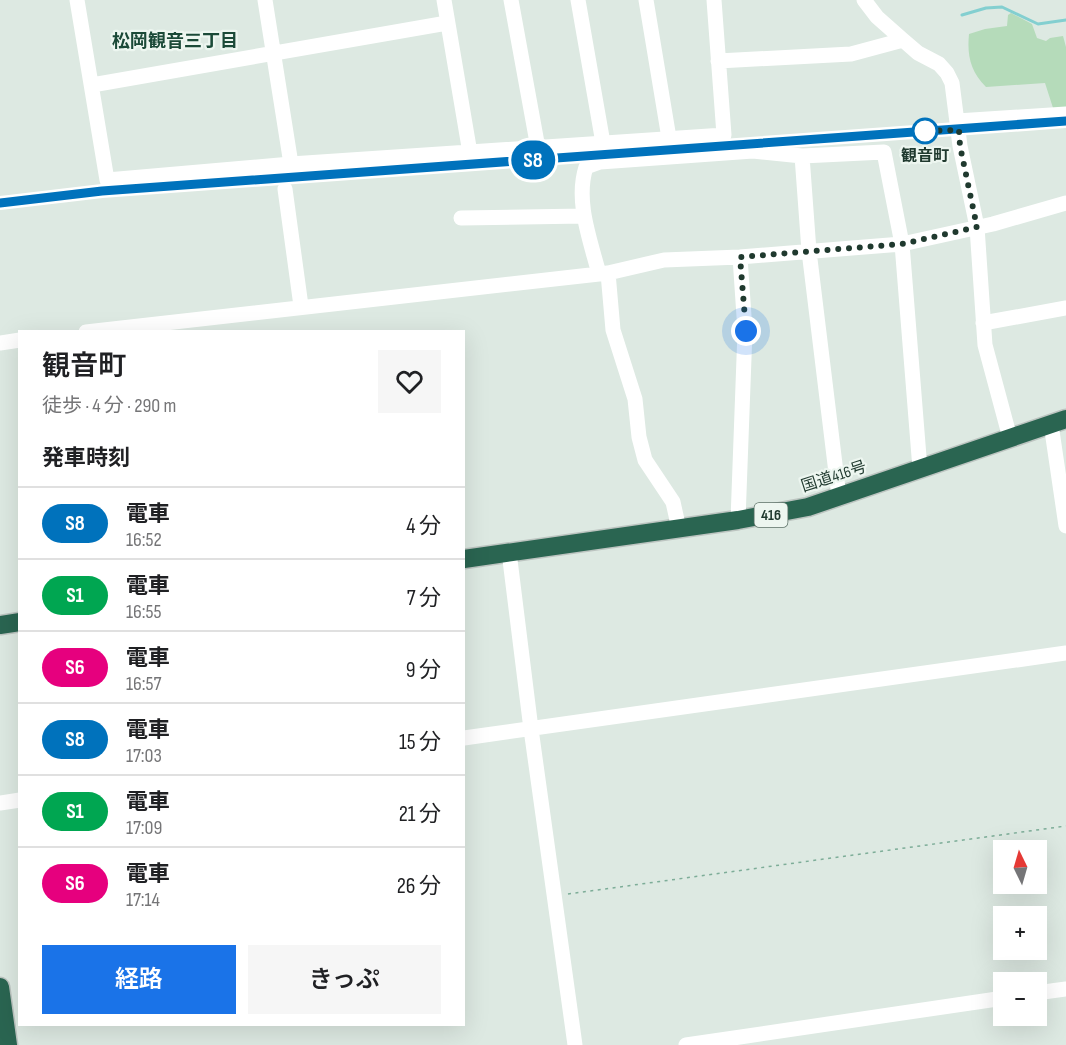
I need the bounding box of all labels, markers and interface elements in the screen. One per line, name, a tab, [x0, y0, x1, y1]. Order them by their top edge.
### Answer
district label: 松岡観音三丁目	[112, 31, 238, 52]
marker: 観音町	[912, 118, 938, 144]
line badge: S8	[506, 140, 560, 180]
place label: 観音町	[901, 147, 949, 166]
text: S8	[523, 148, 543, 173]
your location	[731, 316, 761, 346]
text: 観音町	[42, 350, 126, 383]
button: heart	[378, 350, 441, 413]
text: 徒歩 · 4 分 · 290 m	[42, 394, 176, 418]
text: 発車時刻	[42, 445, 130, 472]
street label: 国道416号	[799, 458, 869, 496]
text: 電車	[126, 501, 170, 528]
road number: 416	[754, 503, 788, 527]
text: S8	[65, 511, 85, 536]
text: 4 分	[406, 513, 441, 540]
text: 16:52	[126, 528, 162, 552]
text: 電車	[126, 573, 170, 600]
text: S1	[66, 583, 84, 608]
text: 7 分	[407, 585, 441, 612]
text: 16:55	[126, 600, 162, 624]
text: 電車	[126, 645, 170, 672]
text: S6	[65, 655, 85, 680]
text: 9 分	[406, 657, 441, 684]
text: 16:57	[126, 672, 161, 696]
text: 電車	[126, 717, 170, 744]
text: S8	[65, 727, 85, 752]
text: 15 分	[399, 729, 441, 756]
text: 17:03	[126, 744, 162, 768]
text: 電車	[126, 789, 170, 816]
text: S1	[66, 799, 84, 824]
text: 21 分	[399, 801, 441, 828]
text: 17:09	[126, 816, 162, 840]
north arrow	[993, 840, 1047, 894]
map controls	[993, 840, 1047, 1026]
text: 電車	[126, 861, 170, 888]
text: S6	[65, 871, 85, 896]
text: 26 分	[397, 873, 441, 900]
text: 17:14	[126, 888, 160, 912]
button: +	[993, 906, 1047, 960]
button: 経路	[42, 945, 236, 1014]
button: きっぷ	[248, 945, 441, 1014]
button: −	[993, 972, 1047, 1026]

